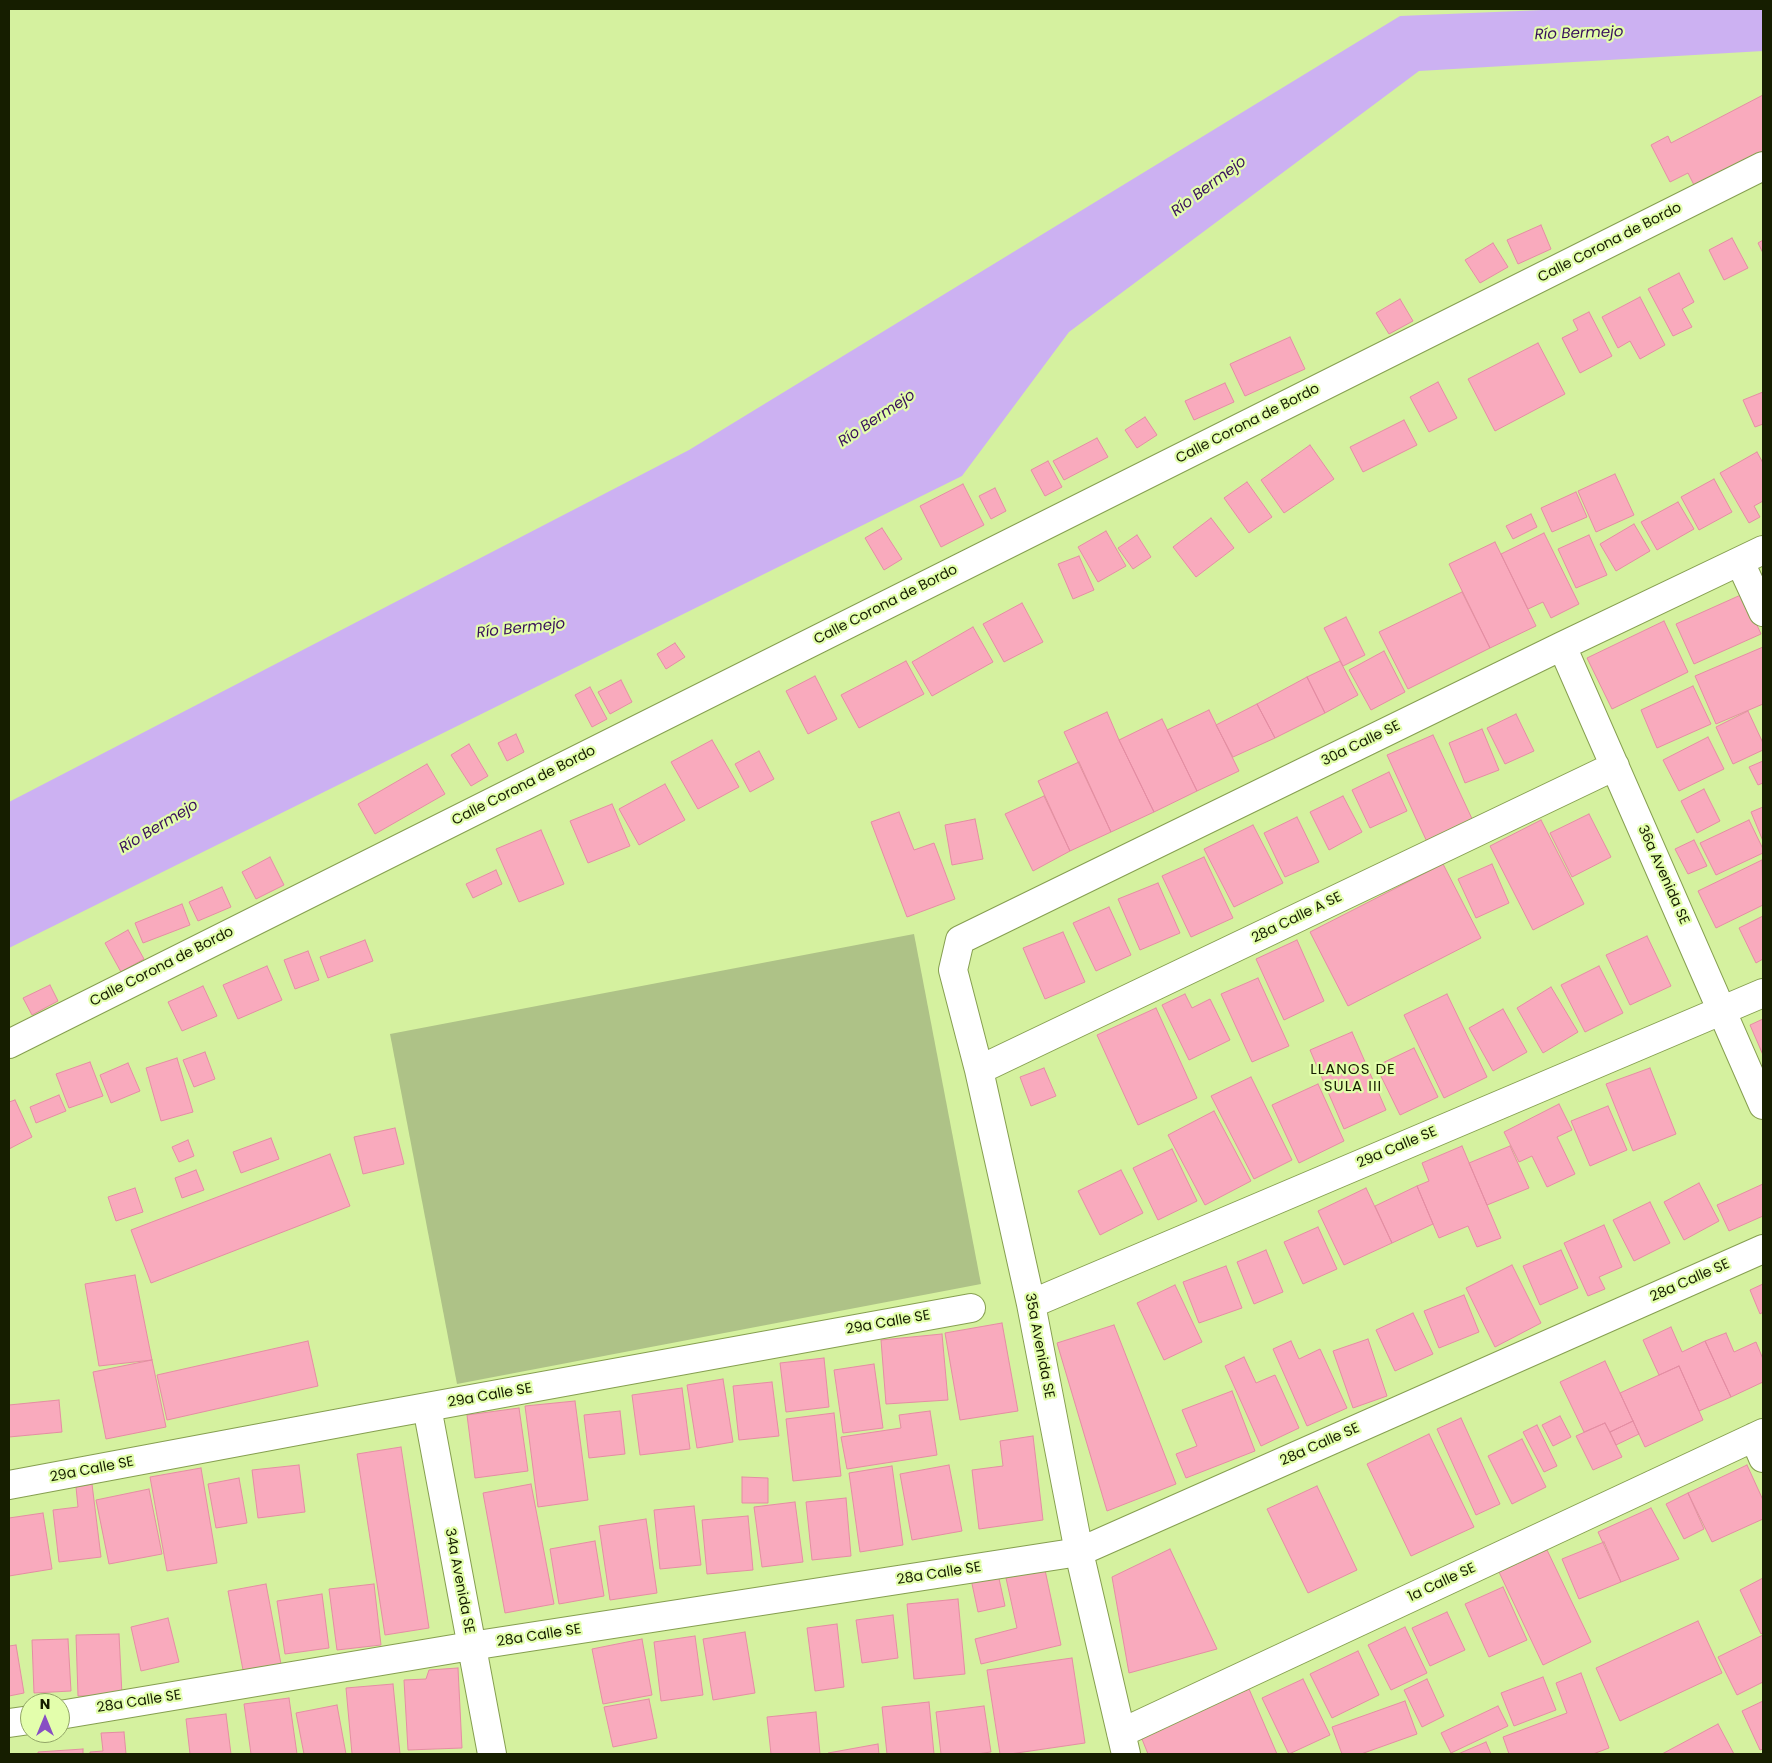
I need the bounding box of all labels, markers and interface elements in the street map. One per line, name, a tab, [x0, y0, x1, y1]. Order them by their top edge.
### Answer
water label: Río Bermejo	[1534, 23, 1624, 45]
water label: Río Bermejo	[1168, 153, 1250, 221]
street label: Calle Corona de Bordo	[1535, 199, 1685, 287]
street label: Calle Corona de Bordo	[1173, 380, 1323, 468]
water label: Río Bermejo	[835, 387, 919, 451]
street label: Calle Corona de Bordo	[811, 561, 961, 649]
water label: Río Bermejo	[476, 615, 566, 643]
street label: 30a Calle SE	[1319, 718, 1403, 770]
street label: Calle Corona de Bordo	[449, 742, 599, 830]
water label: Río Bermejo	[116, 796, 202, 858]
street label: 36a Avenida SE	[1634, 823, 1692, 927]
street label: 28a Calle A SE	[1249, 889, 1345, 947]
street label: Calle Corona de Bordo	[87, 923, 237, 1011]
district label: LLANOS DE SULA III	[1309, 1061, 1397, 1096]
street label: 29a Calle SE	[1355, 1124, 1439, 1172]
street label: 28a Calle SE	[1648, 1256, 1732, 1306]
street label: 35a Avenida SE	[1021, 1292, 1057, 1400]
street label: 29a Calle SE	[845, 1307, 931, 1339]
street label: 29a Calle SE	[447, 1380, 533, 1412]
street label: 28a Calle SE	[1278, 1420, 1362, 1470]
street label: 29a Calle SE	[49, 1454, 135, 1486]
street label: 34a Avenida SE	[441, 1527, 477, 1635]
street label: 28a Calle SE	[896, 1559, 982, 1589]
street label: 1a Calle SE	[1406, 1560, 1478, 1606]
street label: 28a Calle SE	[496, 1621, 582, 1651]
street label: 28a Calle SE	[96, 1687, 182, 1717]
north arrow	[20, 1693, 70, 1743]
text: N	[40, 1694, 50, 1714]

